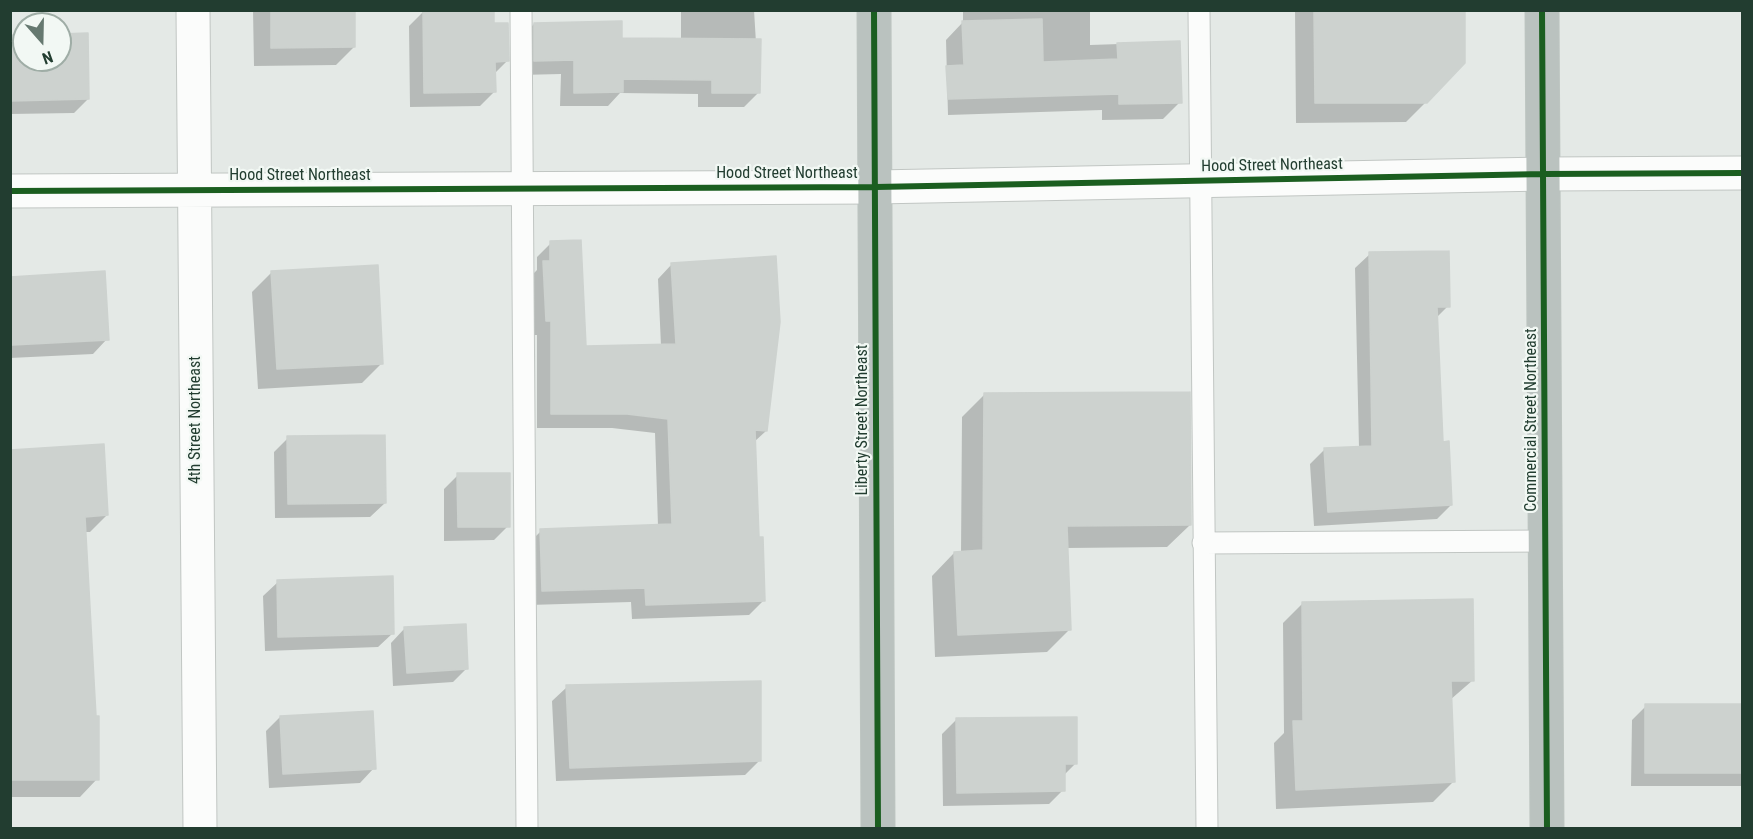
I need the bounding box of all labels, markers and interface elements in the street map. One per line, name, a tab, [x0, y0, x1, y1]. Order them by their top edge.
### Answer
north arrow	[12, 12, 72, 72]
text: N	[40, 47, 56, 68]
street label: Hood Street Northeast	[1201, 155, 1343, 177]
street label: Hood Street Northeast	[716, 164, 858, 184]
street label: Hood Street Northeast	[229, 166, 371, 186]
street label: Commercial Street Northeast	[1522, 328, 1542, 512]
street label: Liberty Street Northeast	[853, 344, 873, 496]
street label: 4th Street Northeast	[186, 356, 206, 484]

